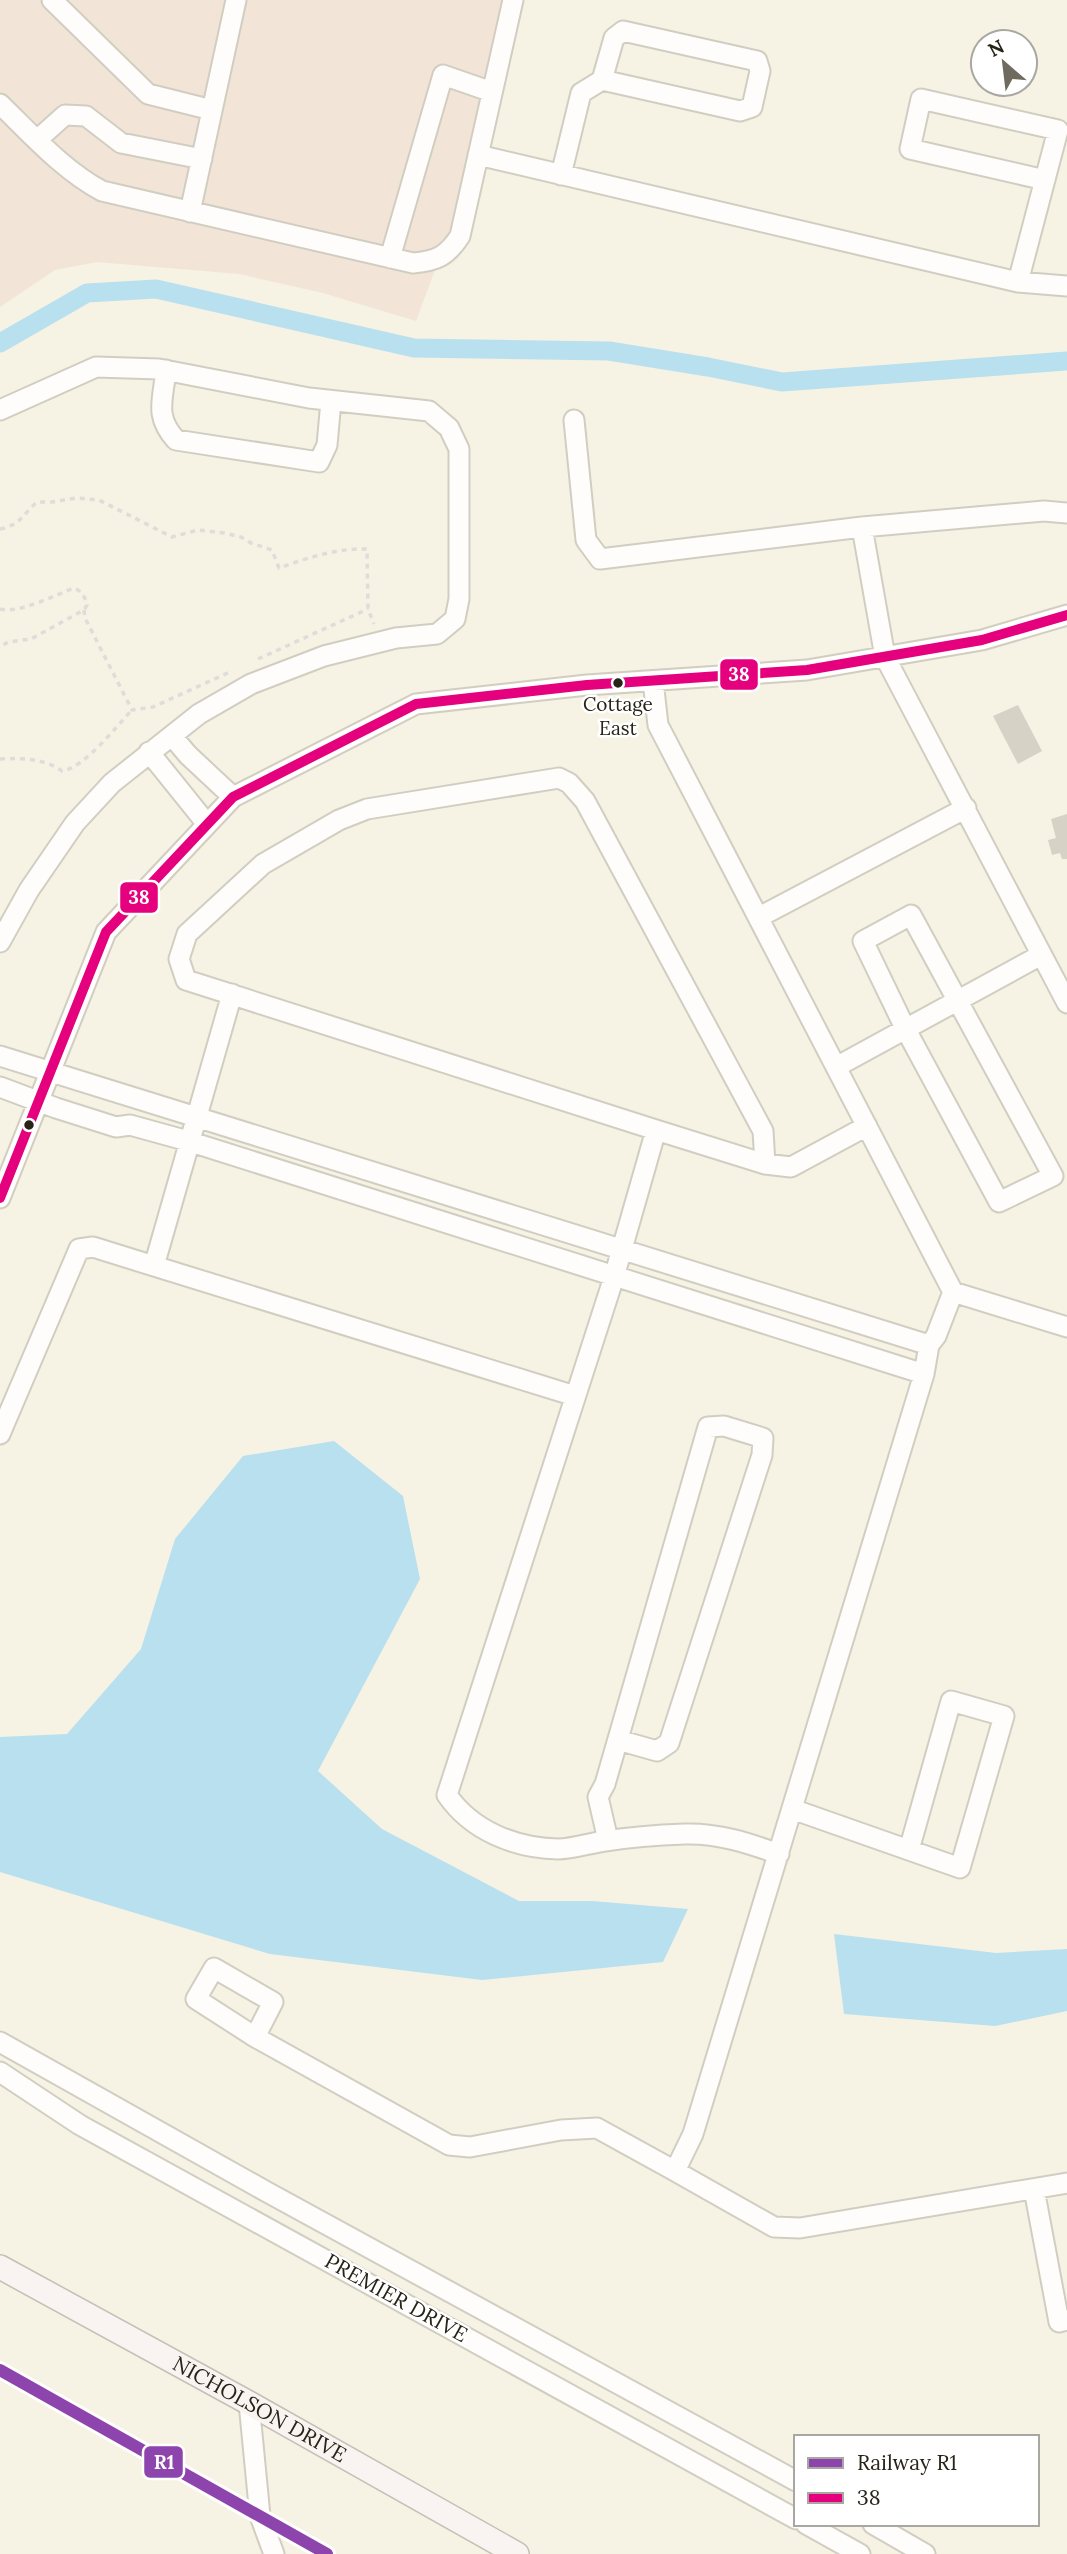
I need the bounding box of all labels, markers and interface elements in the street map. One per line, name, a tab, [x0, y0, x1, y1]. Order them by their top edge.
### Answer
north arrow	[969, 28, 1039, 98]
text: N	[984, 34, 1008, 62]
line badge: 38	[719, 658, 759, 691]
text: 38	[728, 662, 750, 686]
marker: Cottage East	[611, 676, 625, 690]
place label: Cottage East	[583, 692, 653, 740]
line badge: 38	[119, 881, 159, 914]
text: 38	[128, 885, 150, 909]
unlabelled marker	[22, 1118, 36, 1132]
street label: PREMIER DRIVE	[320, 2247, 472, 2348]
street label: NICHOLSON DRIVE	[168, 2350, 351, 2468]
legend	[794, 2435, 1039, 2526]
line badge: R1	[143, 2445, 184, 2479]
text: Railway R1	[857, 2449, 957, 2476]
text: R1	[154, 2450, 174, 2474]
text: 38	[857, 2484, 881, 2511]

